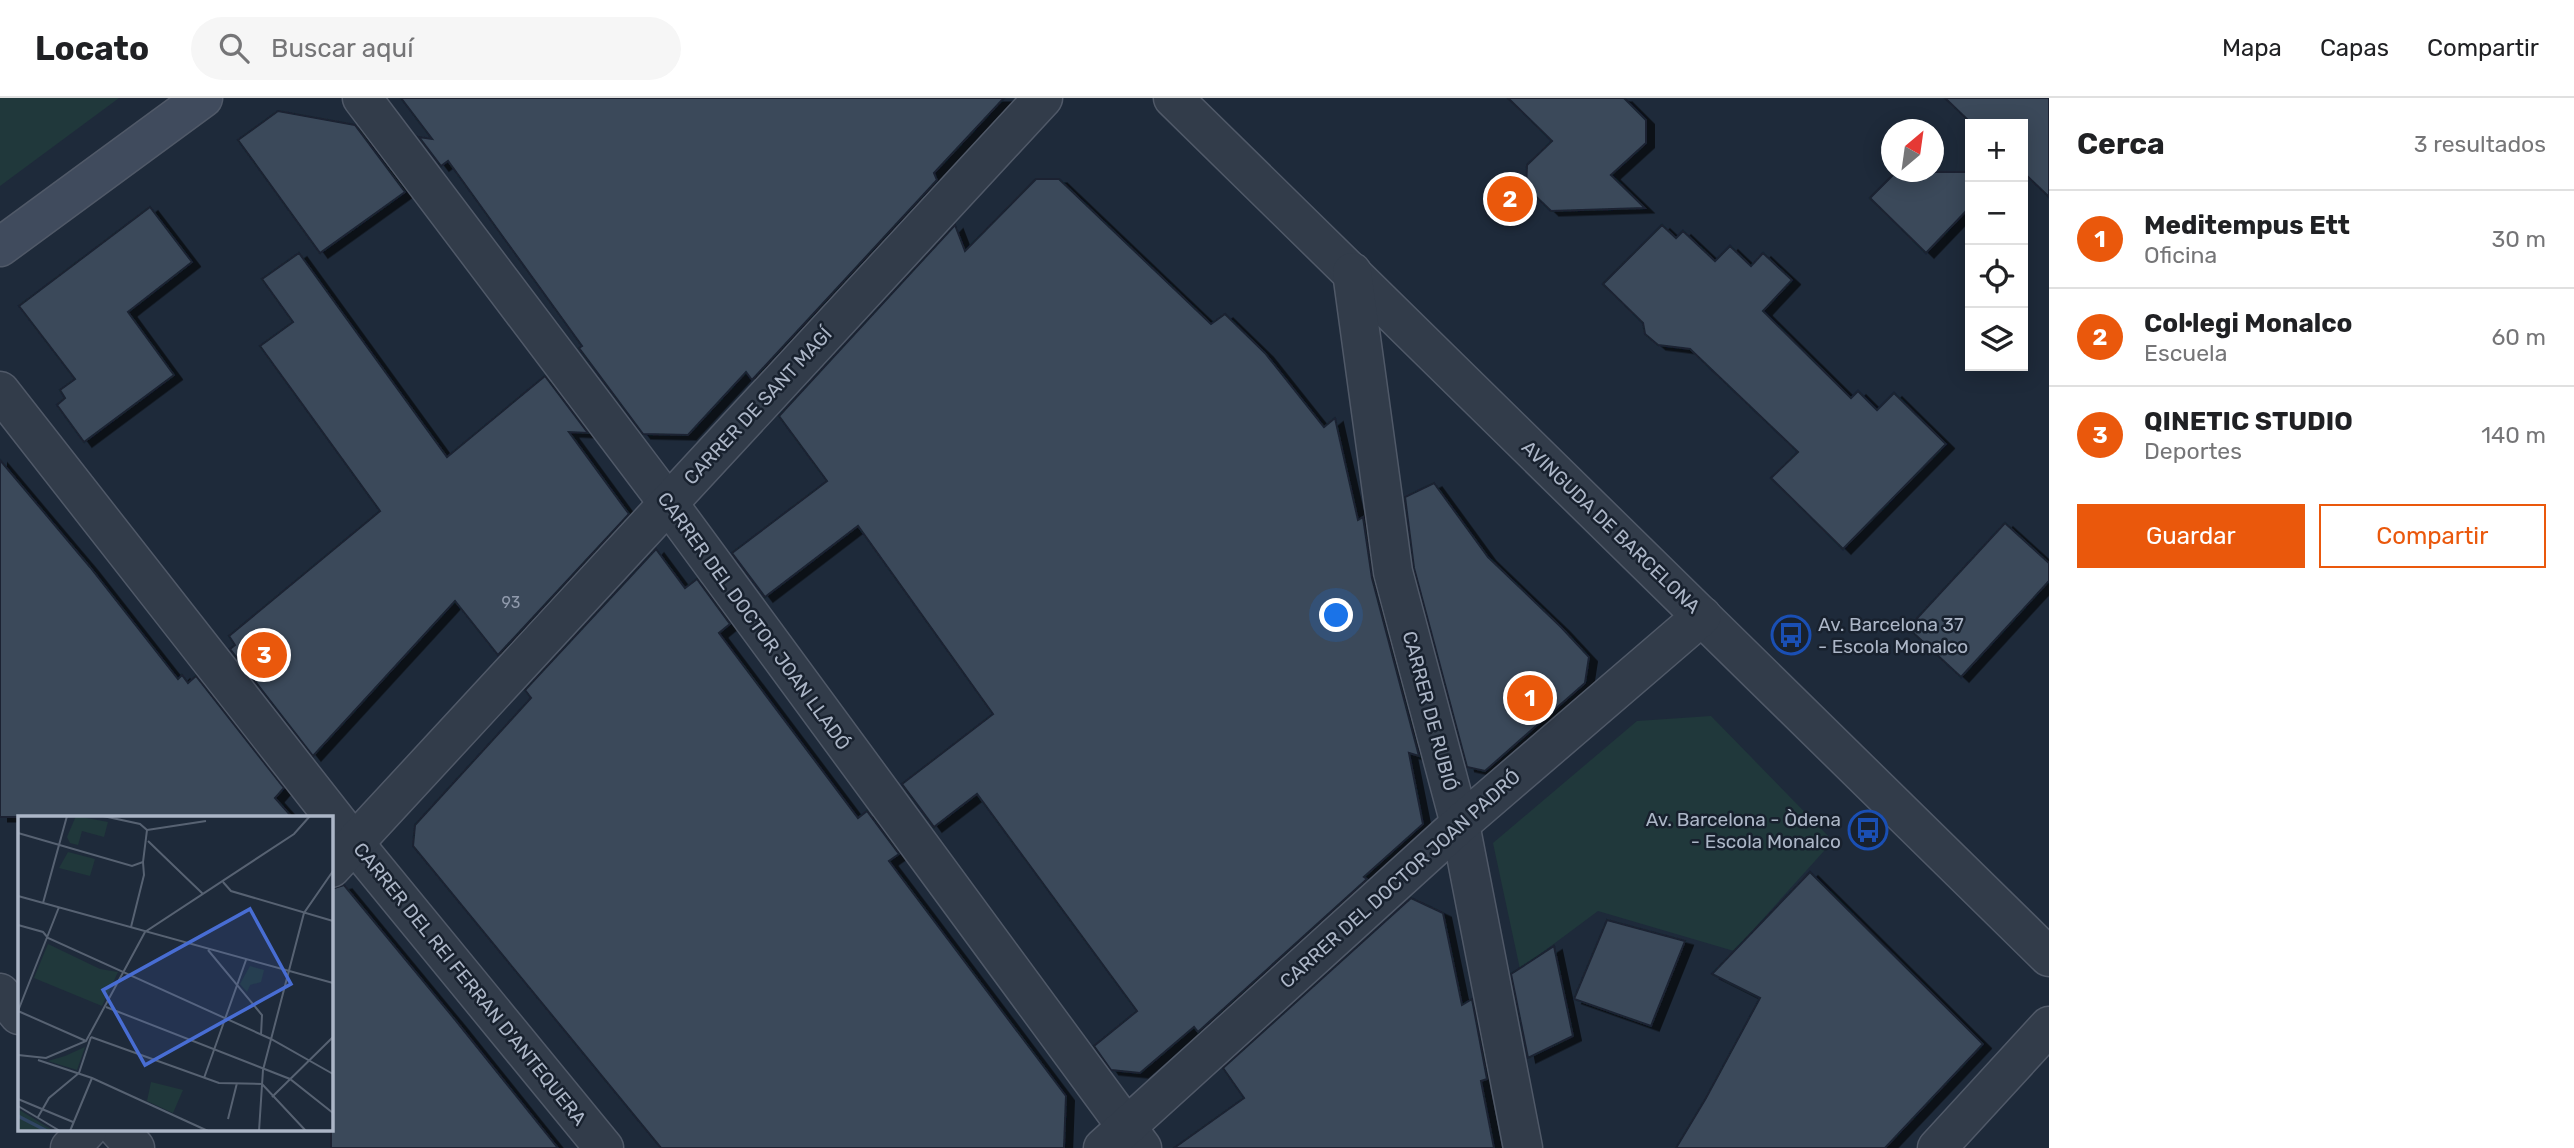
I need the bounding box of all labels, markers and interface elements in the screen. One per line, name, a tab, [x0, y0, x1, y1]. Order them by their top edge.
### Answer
search box	[191, 17, 681, 80]
text: Locato	[35, 29, 149, 68]
icon: search	[215, 29, 253, 67]
text: Buscar aquí	[271, 33, 414, 64]
text: Mapa	[2222, 34, 2282, 62]
text: Capas	[2320, 34, 2389, 62]
text: Compartir	[2427, 34, 2539, 62]
north arrow	[1881, 119, 1944, 182]
map controls	[1965, 119, 2028, 371]
button: +	[1965, 119, 2028, 182]
text: Cerca	[2077, 126, 2165, 162]
text: 3 resultados	[2414, 130, 2546, 158]
pin: 2	[1487, 173, 1533, 225]
button: −	[1965, 182, 2028, 245]
text: Meditempus Ett	[2144, 210, 2350, 241]
text: 1	[2094, 225, 2106, 253]
text: 30 m	[2491, 225, 2546, 253]
text: Oficina	[2144, 241, 2217, 269]
button: locate	[1965, 245, 2028, 308]
button: layers	[1965, 308, 2028, 371]
text: Col·legi Monalco	[2144, 308, 2353, 339]
street label: CARRER DE SANT MAGÍ	[679, 322, 837, 489]
text: 2	[2093, 323, 2107, 351]
text: 60 m	[2491, 323, 2546, 351]
text: Escuela	[2144, 339, 2227, 367]
text: QINETIC STUDIO	[2144, 406, 2353, 437]
text: 3	[2092, 421, 2108, 449]
text: 140 m	[2481, 421, 2546, 449]
street label: AVINGUDA DE BARCELONA	[1517, 436, 1705, 618]
text: Deportes	[2144, 437, 2242, 465]
street label: CARRER DEL DOCTOR JOAN LLADÓ	[653, 488, 855, 754]
button: Guardar	[2077, 504, 2305, 568]
button: Compartir	[2319, 504, 2546, 568]
house number: 93	[502, 593, 520, 612]
your location	[1319, 598, 1353, 632]
place label: Av. Barcelona 37 - Escola Monalco	[1818, 613, 1968, 658]
bus stop icon: Av. Barcelona 37 - Escola Monalco	[1770, 614, 1812, 656]
pin: 3	[241, 629, 287, 681]
street label: CARRER DE RUBIÓ	[1398, 629, 1462, 793]
pin: 1	[1507, 672, 1553, 724]
street label: CARRER DEL DOCTOR JOAN PADRÓ	[1275, 765, 1525, 993]
place label: Av. Barcelona - Òdena - Escola Monalco	[1646, 808, 1841, 853]
bus stop icon: Av. Barcelona - Òdena - Escola Monalco	[1847, 809, 1889, 851]
inset map	[18, 816, 332, 1130]
street label: CARRER DEL REI FERRAN D'ANTEQUERA	[349, 838, 592, 1130]

